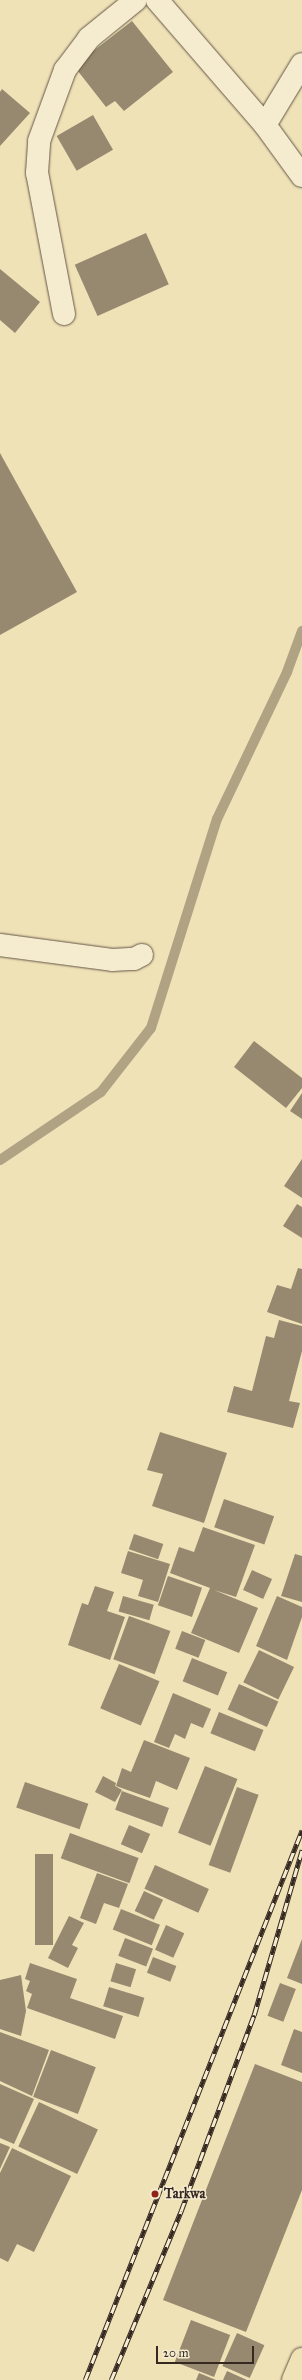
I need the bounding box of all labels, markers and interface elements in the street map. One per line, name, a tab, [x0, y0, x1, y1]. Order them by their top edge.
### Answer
place label: Tarkwa	[164, 2186, 205, 2202]
marker: Tarkwa	[149, 2188, 161, 2200]
scale bar	[158, 2338, 256, 2364]
text: 20 m	[163, 2346, 189, 2360]

